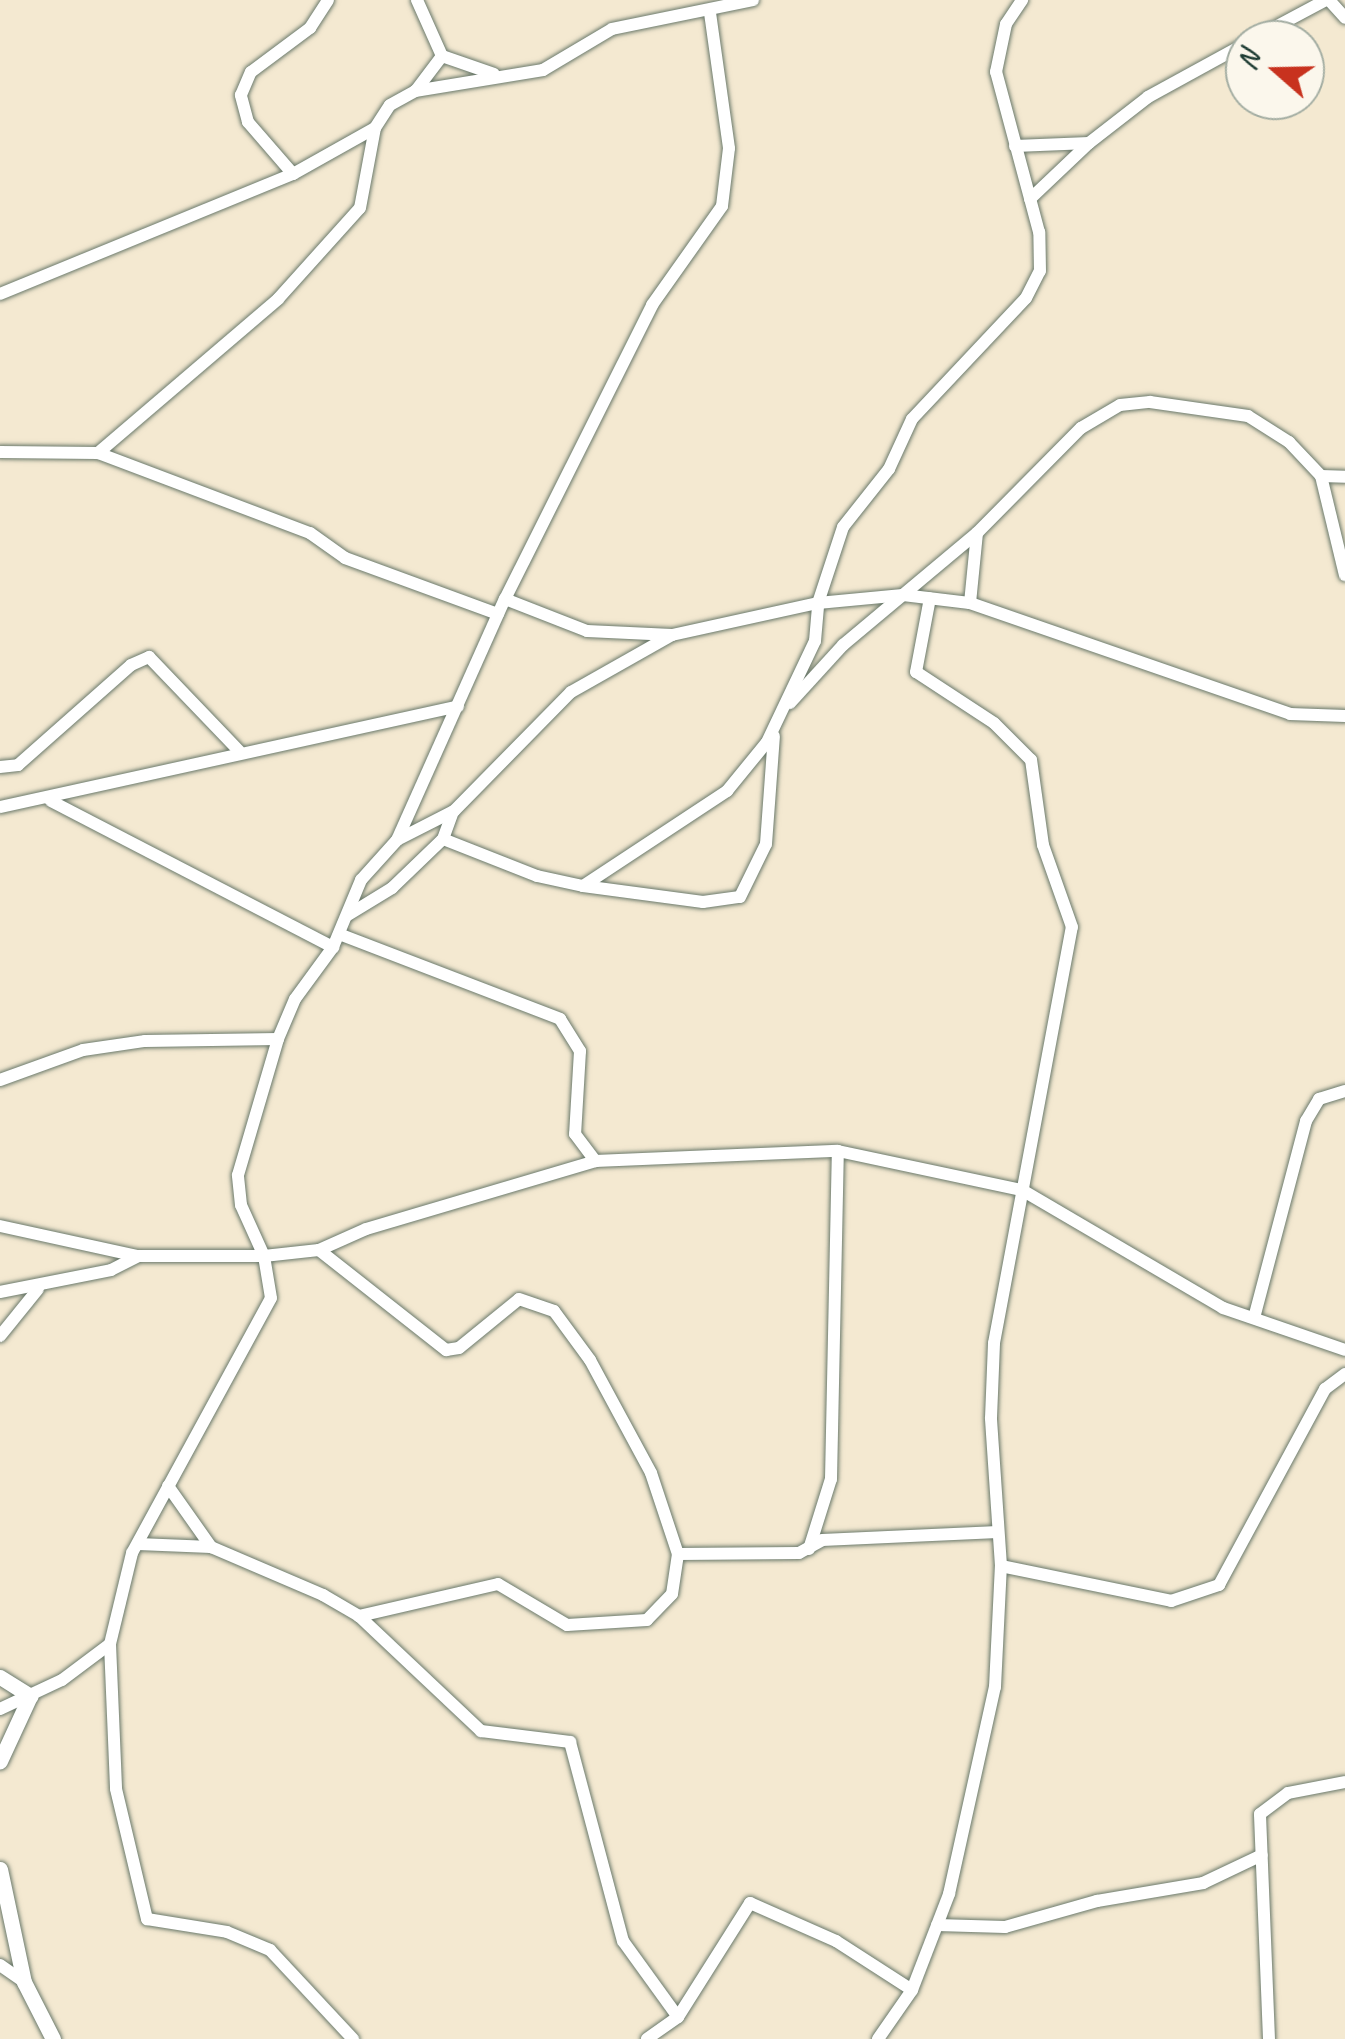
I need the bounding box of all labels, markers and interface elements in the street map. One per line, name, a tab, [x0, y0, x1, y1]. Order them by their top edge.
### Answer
north arrow	[1225, 20, 1325, 120]
text: N	[1229, 46, 1268, 74]

